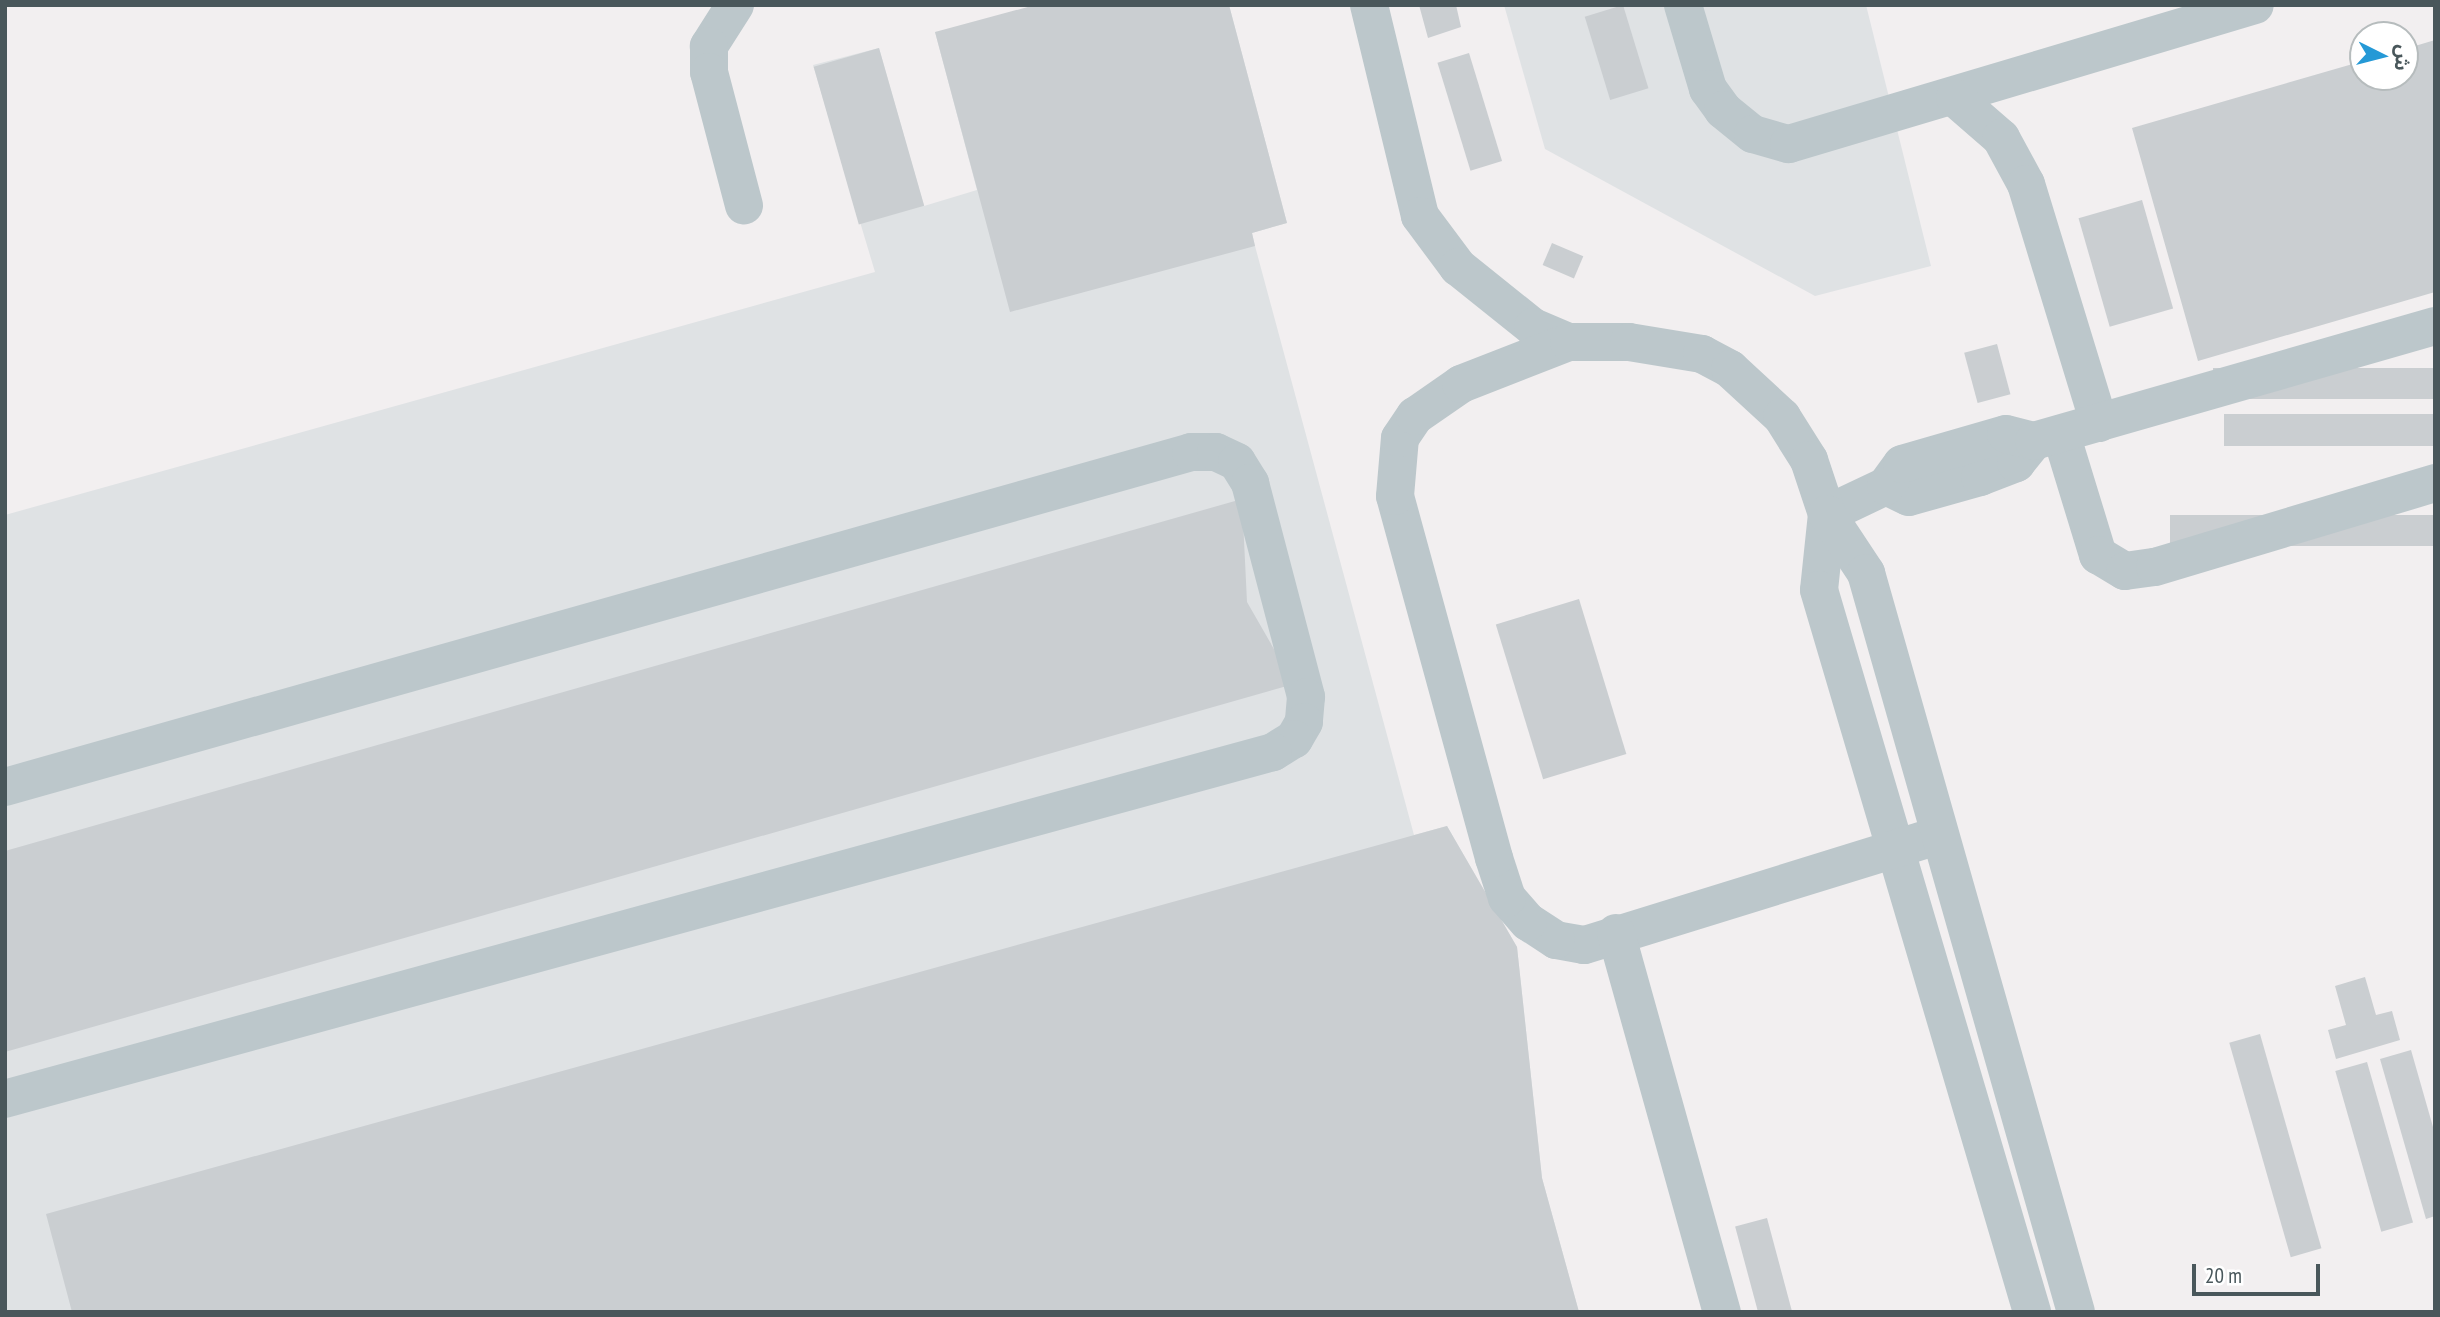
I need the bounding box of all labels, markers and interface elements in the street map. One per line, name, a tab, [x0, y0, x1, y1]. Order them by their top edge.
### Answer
north arrow	[2349, 21, 2419, 91]
text: ش	[2390, 44, 2416, 72]
scale bar	[2195, 1250, 2323, 1294]
text: 20 m	[2205, 1262, 2242, 1289]

